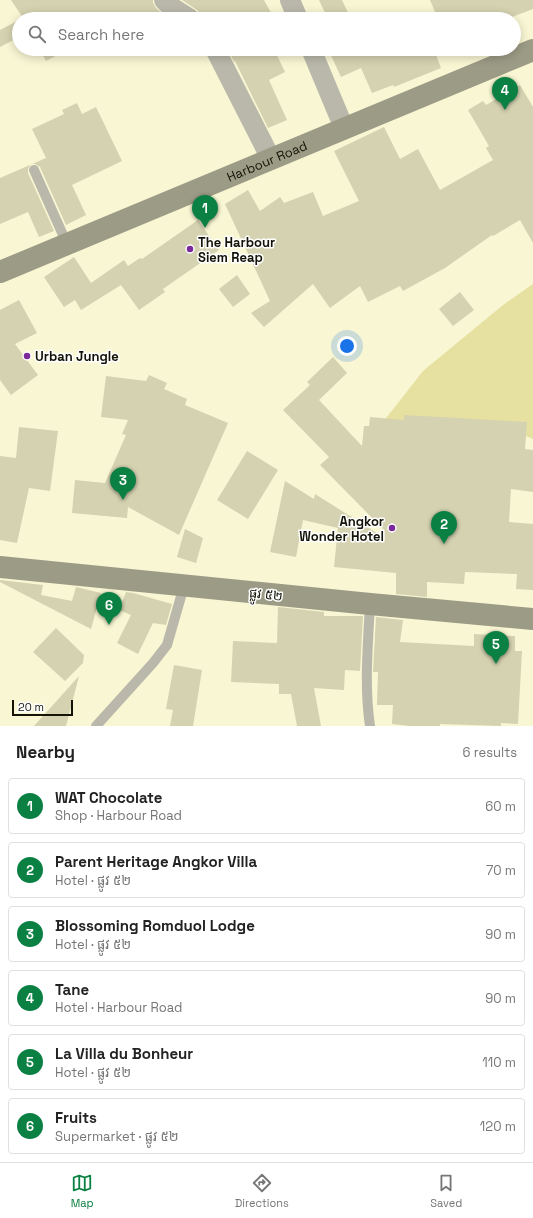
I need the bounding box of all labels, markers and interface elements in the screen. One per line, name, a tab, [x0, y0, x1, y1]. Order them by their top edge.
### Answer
search box	[12, 12, 521, 56]
icon: search	[26, 23, 48, 45]
text: Search here	[58, 25, 144, 44]
pin: 4	[492, 77, 518, 110]
street label: Harbour Road	[224, 137, 310, 186]
pin: 1	[192, 195, 218, 228]
place label: The Harbour Siem Reap	[198, 234, 275, 266]
marker: The Harbour Siem Reap	[185, 244, 195, 254]
your location	[337, 336, 357, 356]
place label: Urban Jungle	[35, 348, 119, 365]
marker: Urban Jungle	[22, 351, 32, 361]
pin: 3	[110, 467, 136, 500]
pin: 2	[431, 511, 457, 544]
place label: Angkor Wonder Hotel	[299, 513, 384, 545]
marker: Angkor Wonder Hotel	[387, 523, 397, 533]
street label: ផ្លូវ ៥២	[248, 584, 284, 608]
pin: 6	[96, 592, 122, 625]
pin: 5	[483, 631, 509, 664]
scale bar	[12, 698, 73, 717]
text: 20 m	[18, 700, 44, 714]
text: Nearby	[16, 741, 75, 763]
text: 6 results	[463, 744, 517, 761]
text: WAT Chocolate	[55, 788, 162, 807]
text: 1	[27, 798, 33, 815]
text: 60 m	[485, 798, 516, 815]
text: Shop · Harbour Road	[55, 807, 182, 824]
text: Parent Heritage Angkor Villa	[55, 852, 257, 871]
text: 2	[26, 862, 34, 879]
text: 70 m	[486, 862, 516, 879]
text: Hotel · ផ្លូវ ៥២	[55, 872, 131, 889]
text: Blossoming Romduol Lodge	[55, 916, 255, 935]
text: 3	[26, 926, 34, 943]
text: 90 m	[485, 926, 516, 943]
text: Hotel · ផ្លូវ ៥២	[55, 936, 131, 953]
text: Tane	[55, 980, 89, 999]
text: 4	[26, 990, 34, 1007]
text: 90 m	[485, 990, 516, 1007]
text: Hotel · Harbour Road	[55, 999, 182, 1016]
text: La Villa du Bonheur	[55, 1044, 193, 1063]
text: 5	[26, 1054, 34, 1071]
text: 110 m	[482, 1054, 516, 1071]
text: Hotel · ផ្លូវ ៥២	[55, 1064, 131, 1081]
text: Fruits	[55, 1108, 97, 1127]
text: 6	[26, 1118, 34, 1135]
text: 120 m	[480, 1118, 516, 1135]
text: Supermarket · ផ្លូវ ៥២	[55, 1128, 179, 1145]
tab: Map	[71, 1172, 94, 1210]
tab: Directions	[235, 1172, 289, 1210]
tab: Saved	[430, 1172, 462, 1210]

